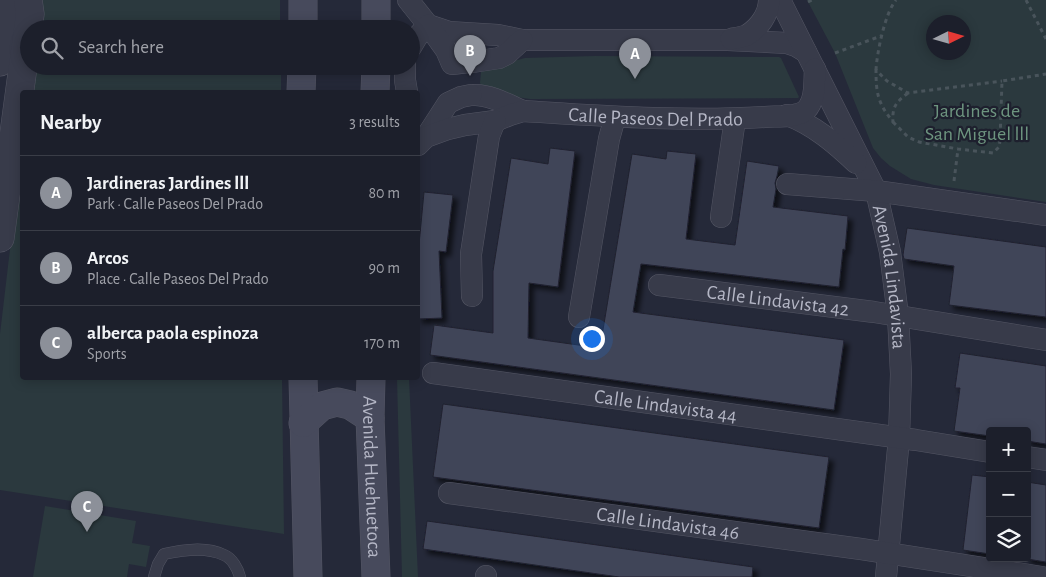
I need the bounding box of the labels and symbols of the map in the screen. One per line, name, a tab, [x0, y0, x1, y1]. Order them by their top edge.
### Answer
north arrow	[926, 15, 971, 60]
pin: B	[454, 35, 486, 76]
pin: A	[619, 38, 651, 79]
park label: Jardines de San Miguel lll	[925, 101, 1029, 144]
street label: Calle Paseos Del Prado	[568, 105, 743, 130]
street label: Avenida Lindavista	[868, 203, 909, 350]
street label: Calle Lindavista 42	[706, 282, 850, 320]
your location	[579, 326, 605, 352]
street label: Calle Lindavista 44	[593, 386, 738, 426]
street label: Avenida Huehuetoca	[359, 396, 384, 558]
pin: C	[71, 491, 103, 532]
street label: Calle Lindavista 46	[595, 504, 740, 543]

